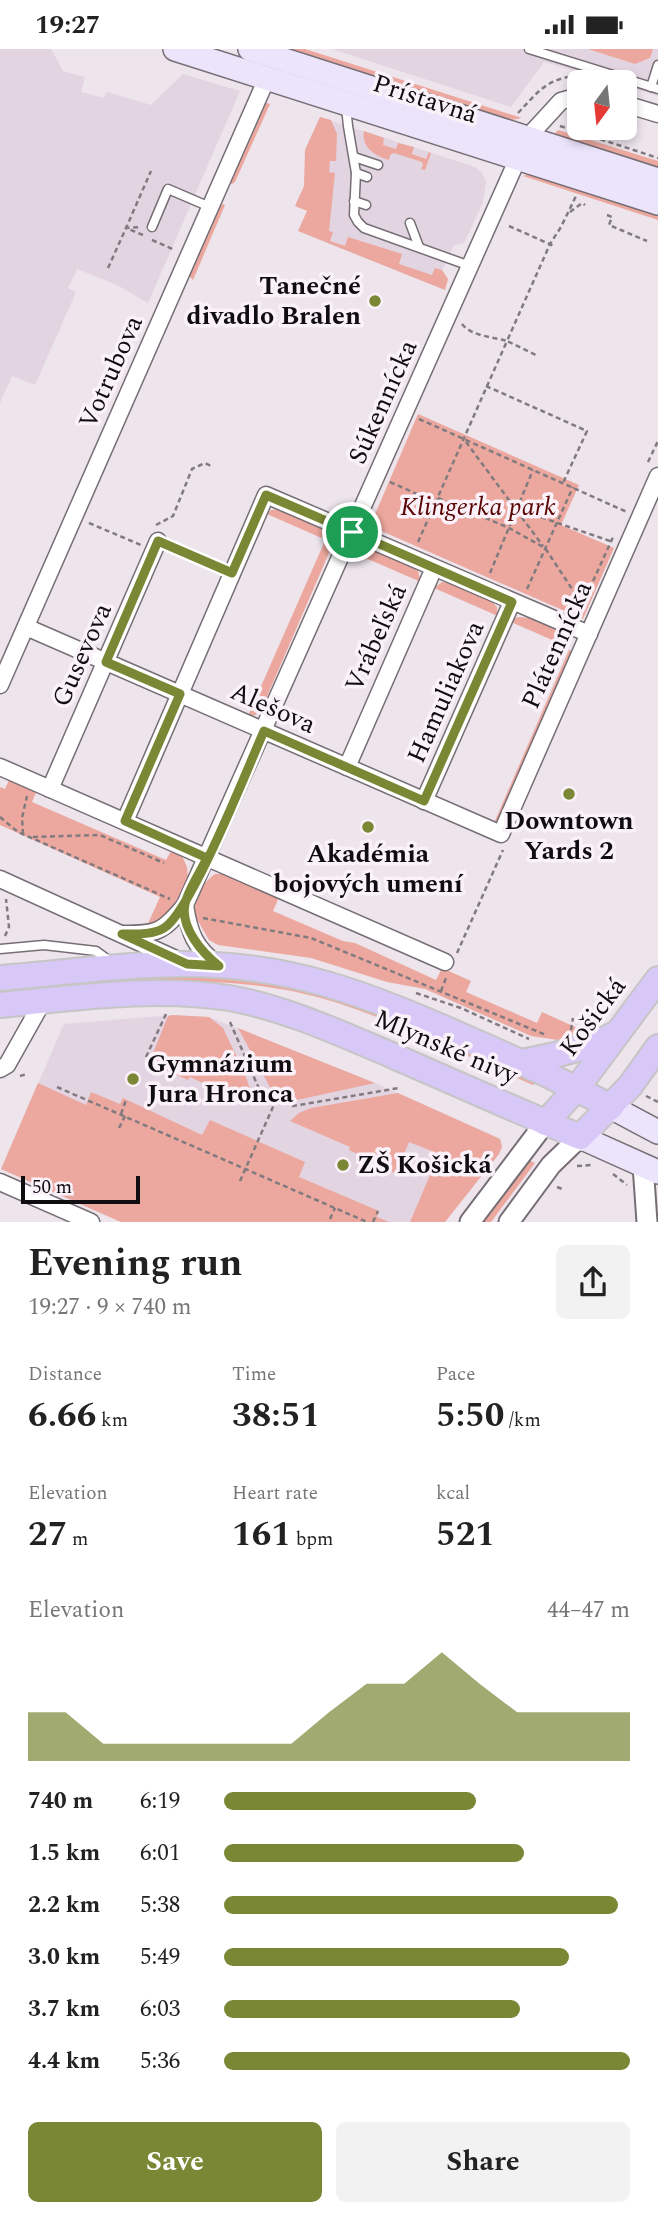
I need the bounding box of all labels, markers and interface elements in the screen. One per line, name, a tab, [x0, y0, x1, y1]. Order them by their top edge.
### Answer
text: 19:27	[35, 5, 100, 45]
street label: Prístavná	[368, 63, 483, 135]
north arrow	[567, 70, 637, 140]
map controls	[567, 70, 637, 140]
place label: Tanečné divadlo Bralen	[187, 266, 361, 336]
marker: Tanečné divadlo Bralen	[367, 293, 383, 309]
street label: Votrubova	[68, 309, 154, 435]
street label: Súkennícka	[338, 333, 428, 471]
park label: Klingerka park	[400, 487, 556, 527]
pin	[322, 502, 382, 562]
icon: arrive	[333, 513, 371, 551]
street label: Plátennícka	[511, 574, 603, 715]
street label: Vrábeľská	[334, 577, 418, 698]
street label: Gusevova	[41, 596, 123, 713]
street label: Hamuliakova	[397, 614, 495, 770]
street label: Alešova	[224, 671, 322, 745]
marker: Downtown Yards 2	[561, 786, 577, 802]
place label: Downtown Yards 2	[504, 801, 634, 871]
marker: Akadémia bojových umení	[360, 819, 376, 835]
place label: Akadémia bojových umení	[273, 834, 464, 904]
street label: Košická	[550, 968, 636, 1065]
street label: Mlynské nivy	[368, 999, 525, 1096]
place label: Gymnázium Jura Hronca	[147, 1044, 294, 1114]
marker: Gymnázium Jura Hronca	[125, 1071, 141, 1087]
place label: ZŠ Košická	[357, 1145, 492, 1185]
marker: ZŠ Košická	[335, 1157, 351, 1173]
scale bar	[21, 1173, 140, 1205]
text: 50 m	[32, 1173, 72, 1202]
text: Evening run	[28, 1235, 242, 1293]
button: share	[556, 1245, 630, 1319]
text: 19:27 · 9 × 740 m	[28, 1290, 192, 1325]
text: Distance	[28, 1360, 102, 1389]
text: Time	[232, 1360, 276, 1389]
text: Pace	[436, 1360, 475, 1389]
text: 6.66	[28, 1389, 96, 1442]
text: 38:51	[232, 1389, 320, 1442]
text: 5:50	[436, 1389, 504, 1442]
text: km	[96, 1406, 128, 1435]
text: /km	[504, 1406, 541, 1435]
text: Elevation	[28, 1479, 108, 1508]
text: Heart rate	[232, 1479, 318, 1508]
text: kcal	[436, 1479, 470, 1508]
text: 27	[28, 1508, 67, 1561]
text: 161	[232, 1508, 291, 1561]
text: 521	[436, 1508, 495, 1561]
text: m	[67, 1525, 88, 1554]
text: bpm	[291, 1525, 333, 1554]
text: Elevation	[28, 1593, 124, 1628]
text: 44–47 m	[547, 1593, 630, 1628]
text: 740 m	[28, 1784, 93, 1819]
text: 6:19	[140, 1784, 180, 1819]
text: 1.5 km	[28, 1836, 100, 1871]
text: 6:01	[140, 1836, 180, 1871]
text: 2.2 km	[28, 1888, 100, 1923]
text: 5:38	[140, 1888, 180, 1923]
text: 3.0 km	[28, 1940, 100, 1975]
text: 5:49	[140, 1940, 180, 1975]
text: 3.7 km	[28, 1992, 100, 2027]
text: 6:03	[140, 1992, 180, 2027]
text: 4.4 km	[28, 2044, 100, 2079]
text: 5:36	[140, 2044, 180, 2079]
button: Save	[28, 2122, 322, 2202]
button: Share	[336, 2122, 630, 2202]

